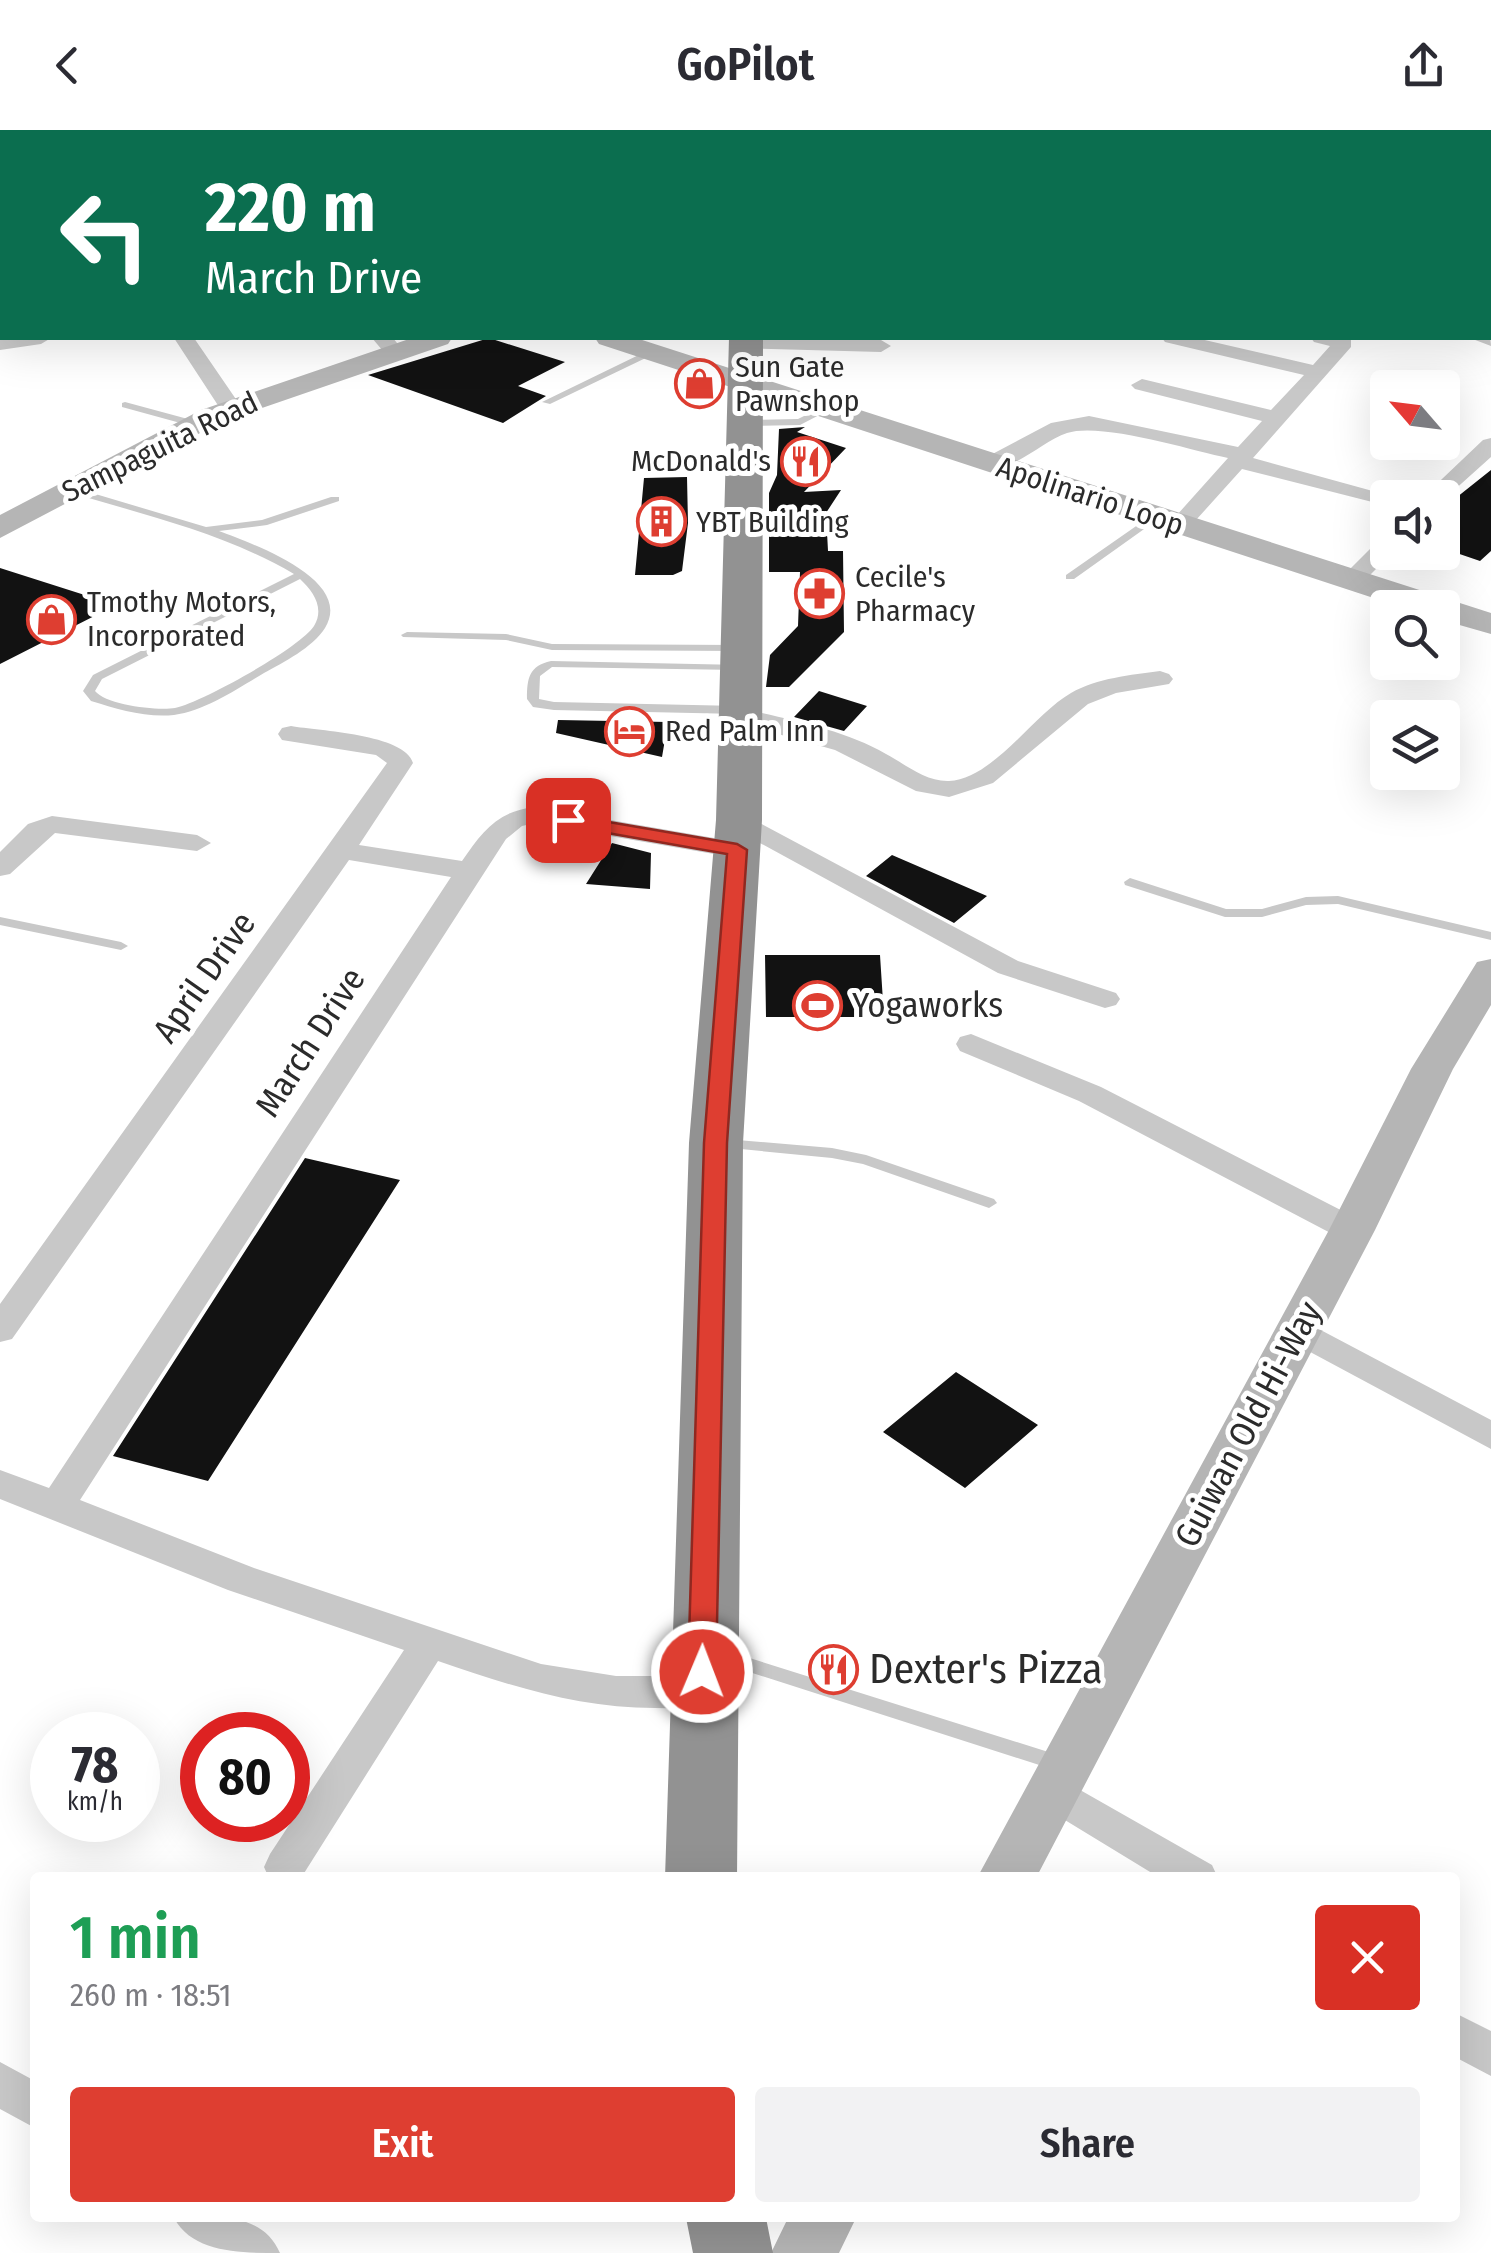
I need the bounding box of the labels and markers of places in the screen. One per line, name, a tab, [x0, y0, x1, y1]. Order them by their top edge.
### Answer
place label: Sun Gate Pawnshop	[735, 349, 860, 419]
shop icon: Sun Gate Pawnshop	[674, 358, 726, 410]
restaurant icon: McDonald's	[780, 435, 832, 487]
place label: McDonald's	[631, 443, 771, 479]
building icon: YBT Building	[635, 496, 687, 548]
place label: YBT Building	[696, 504, 850, 540]
place label: Cecile's Pharmacy	[855, 559, 976, 629]
pharmacy icon: Cecile's Pharmacy	[794, 568, 846, 620]
place label: Tmothy Motors, Incorporated	[87, 584, 276, 654]
shop icon: Tmothy Motors, Incorporated	[26, 593, 78, 645]
hotel icon: Red Palm Inn	[604, 705, 656, 757]
place label: Red Palm Inn	[665, 713, 825, 749]
pin	[526, 778, 611, 863]
sports icon: Yogaworks	[791, 979, 843, 1031]
place label: Yogaworks	[852, 984, 1003, 1026]
restaurant icon: Dexter's Pizza	[808, 1643, 860, 1695]
place label: Dexter's Pizza	[869, 1644, 1103, 1694]

